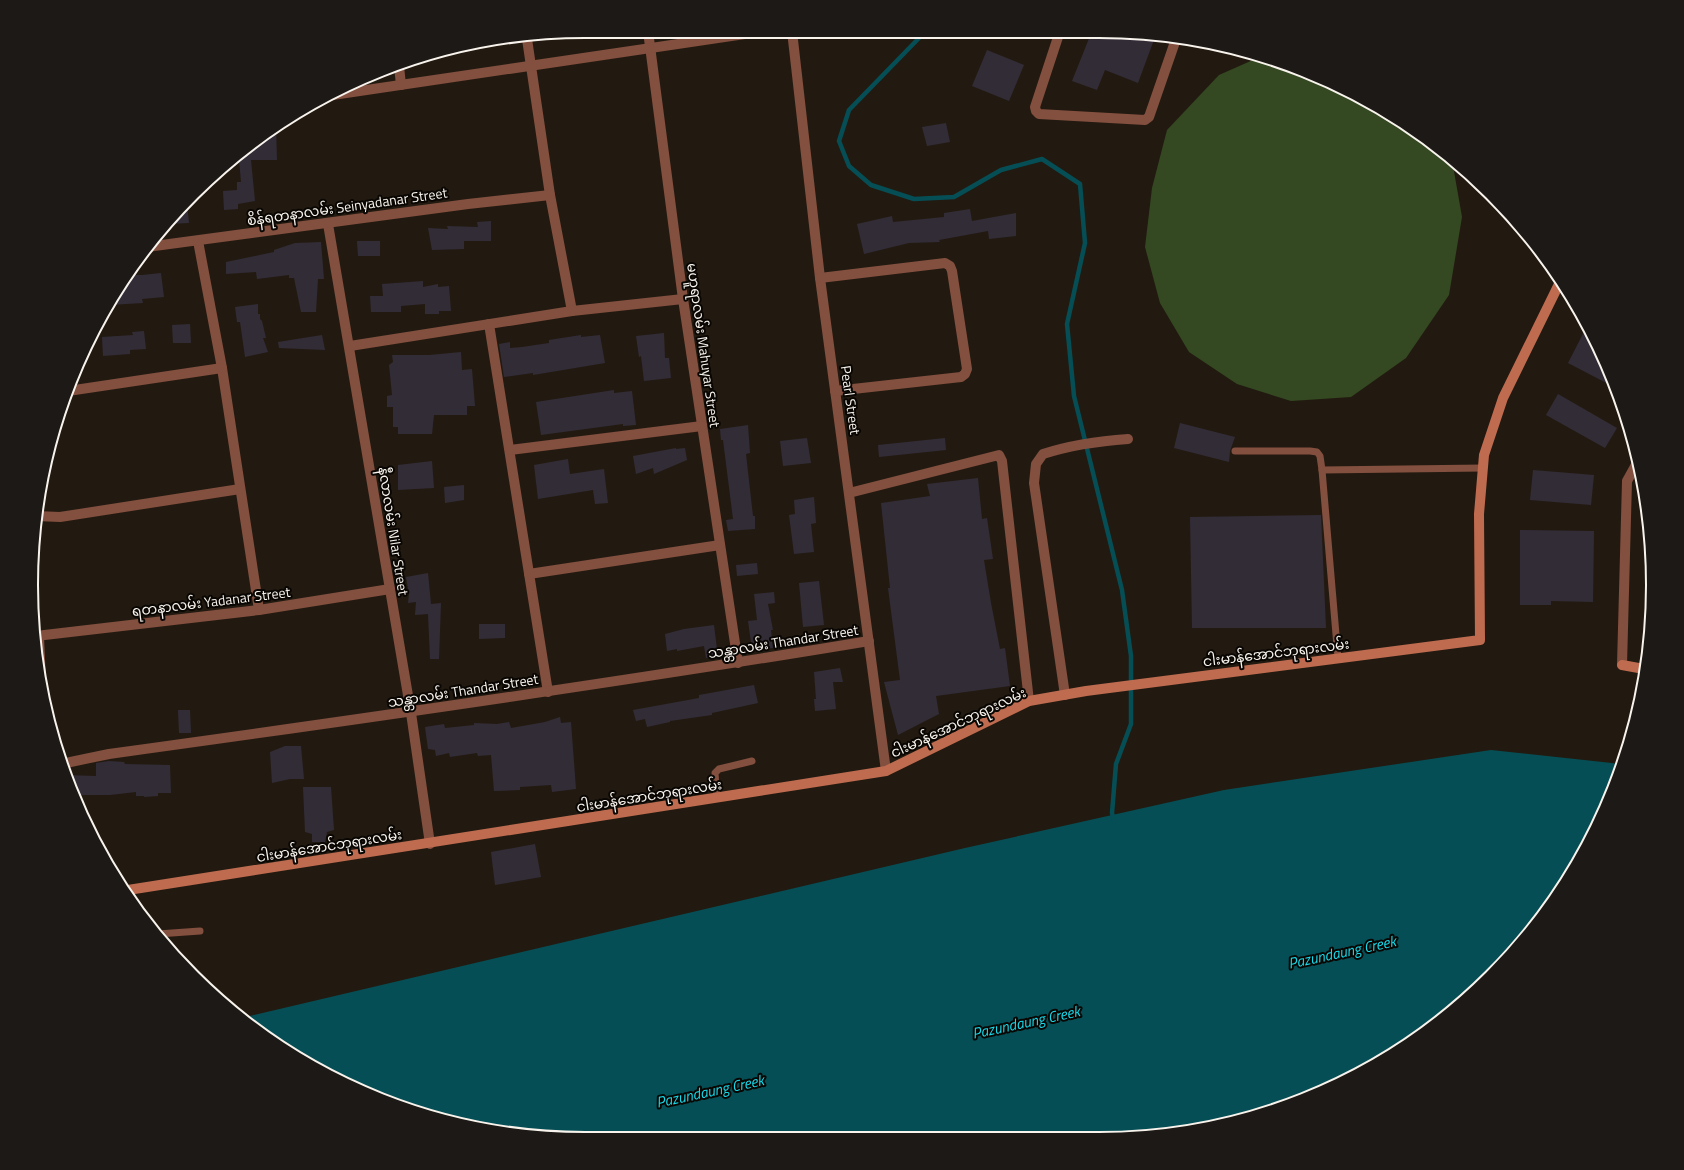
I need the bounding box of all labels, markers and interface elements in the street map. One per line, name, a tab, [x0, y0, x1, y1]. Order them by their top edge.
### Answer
street label: စိန်ရတနာလမ်း Seinyadanar Street	[245, 182, 449, 232]
street label: မဟူရာလမ်း Mahuyar Street	[680, 261, 726, 429]
street label: Pearl Street	[836, 364, 866, 436]
street label: နီလာလမ်း Nilar Street	[371, 465, 415, 597]
street label: ရတနာလမ်း Yadanar Street	[131, 581, 292, 623]
street label: သန္တာလမ်း Thandar Street	[706, 619, 860, 665]
street label: ငါးမာန်အောင်ဘုရားလမ်း	[1202, 633, 1351, 673]
street label: သန္တာလမ်း Thandar Street	[386, 668, 540, 714]
street label: ငါးမာန်အောင်ဘုရားလမ်း	[887, 681, 1030, 764]
street label: ငါးမာန်အောင်ဘုရားလမ်း	[575, 773, 724, 819]
street label: ငါးမာန်အောင်ဘုရားလမ်း	[255, 823, 404, 869]
water label: Pazundaung Creek	[1286, 929, 1400, 975]
water label: Pazundaung Creek	[970, 999, 1084, 1045]
water label: Pazundaung Creek	[654, 1068, 768, 1114]

